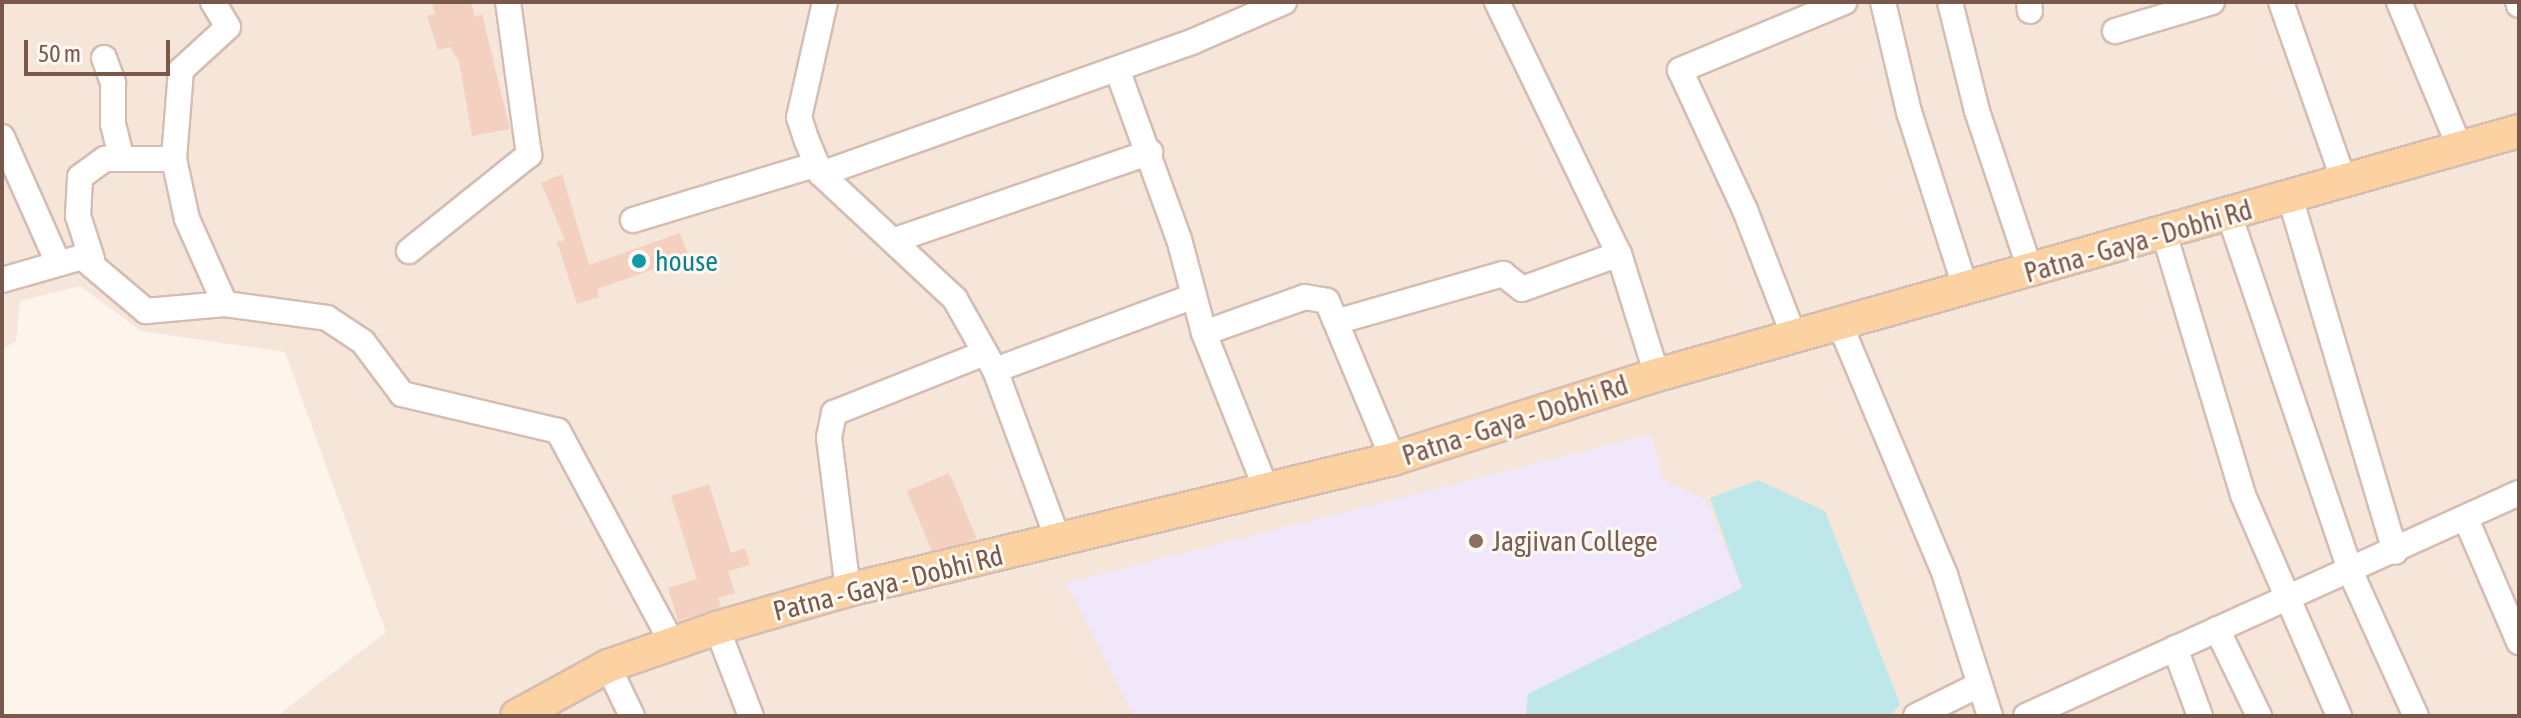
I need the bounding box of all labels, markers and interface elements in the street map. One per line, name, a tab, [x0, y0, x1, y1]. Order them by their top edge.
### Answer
scale bar	[28, 24, 174, 74]
text: 50 m	[38, 40, 81, 67]
street label: Patna - Gaya - Dobhi Rd	[2020, 192, 2256, 290]
place label: house	[655, 244, 718, 278]
marker: house	[630, 252, 648, 270]
street label: Patna - Gaya - Dobhi Rd	[1398, 368, 1632, 472]
place label: Jagjivan College	[1492, 524, 1658, 558]
marker: Jagjivan College	[1467, 532, 1485, 550]
street label: Patna - Gaya - Dobhi Rd	[770, 538, 1006, 628]

